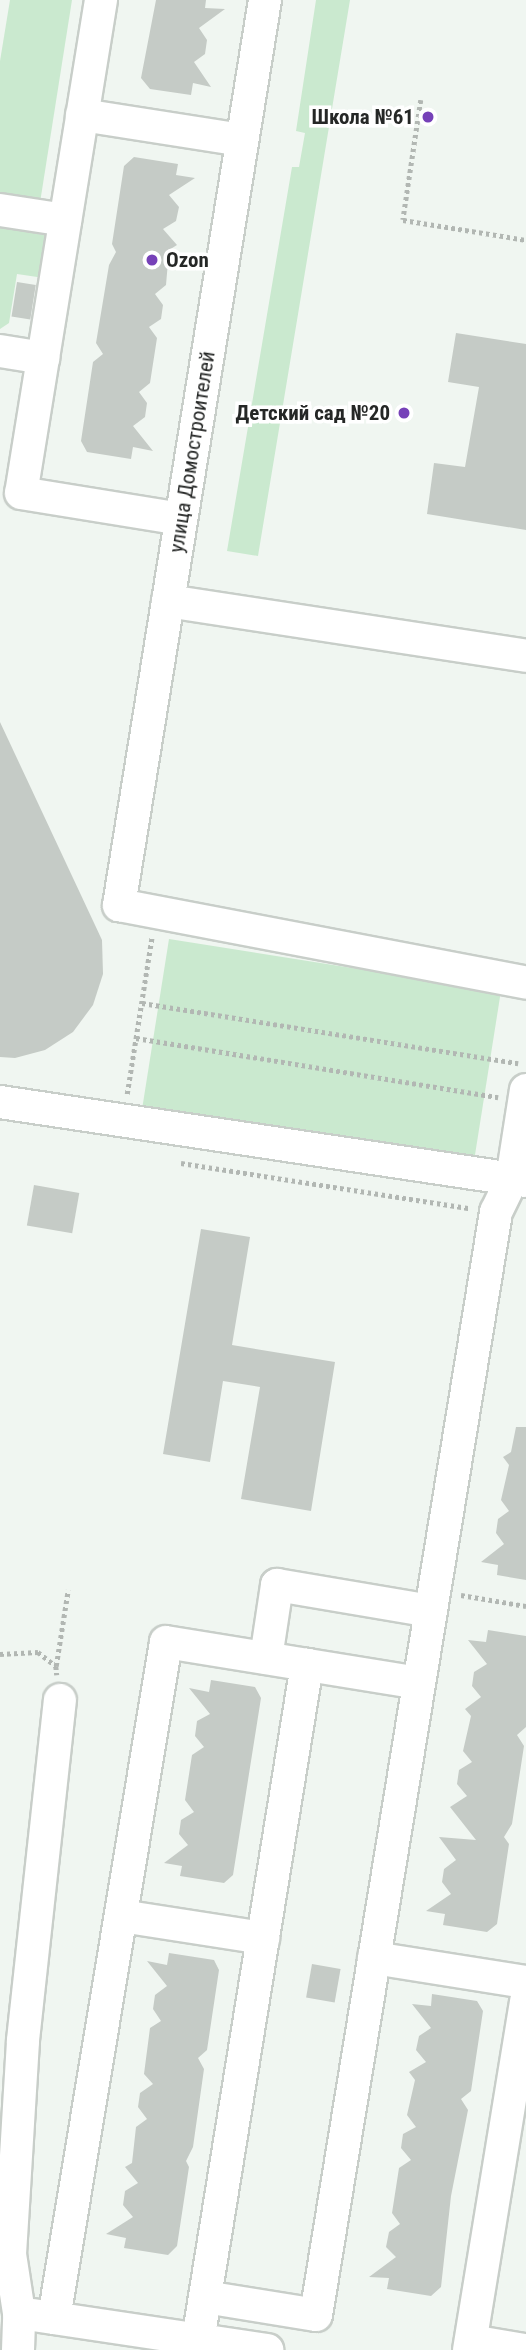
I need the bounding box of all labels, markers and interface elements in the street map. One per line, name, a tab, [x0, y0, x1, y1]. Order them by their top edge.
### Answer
place label: Школа №61	[311, 104, 414, 130]
marker: Школа №61	[420, 109, 436, 125]
place label: Ozon	[166, 247, 209, 273]
marker: Ozon	[144, 252, 160, 268]
street label: улица Домостроителей	[164, 349, 220, 555]
place label: Детский сад №20	[236, 400, 390, 426]
marker: Детский сад №20	[396, 405, 412, 421]

